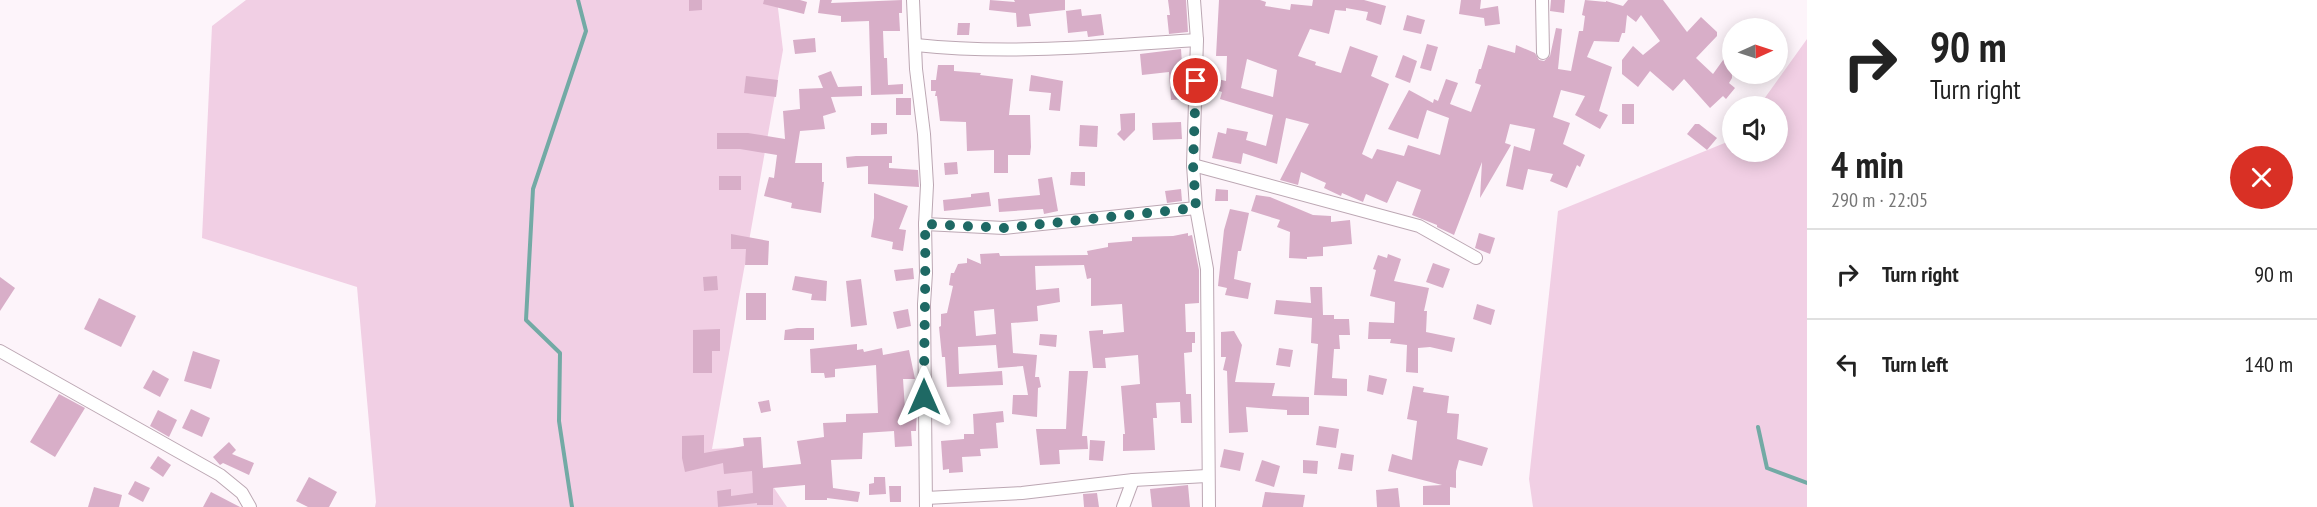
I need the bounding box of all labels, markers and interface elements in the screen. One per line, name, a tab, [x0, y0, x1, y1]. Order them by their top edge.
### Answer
north arrow	[1722, 18, 1788, 84]
map controls	[1722, 18, 1788, 162]
text: 90 m	[1930, 19, 2007, 74]
icon: right	[1831, 24, 1909, 102]
pin	[1170, 55, 1221, 106]
icon: arrive	[1179, 64, 1212, 97]
text: Turn right	[1930, 72, 2021, 106]
button: sound	[1722, 96, 1788, 162]
text: 4 min	[1831, 141, 1904, 188]
button: close	[2230, 146, 2293, 209]
text: 290 m · 22:05	[1831, 187, 1928, 213]
icon: right	[1831, 258, 1864, 291]
text: Turn right	[1882, 260, 1959, 288]
text: 90 m	[2254, 260, 2293, 288]
icon: left	[1831, 348, 1864, 381]
text: Turn left	[1882, 350, 1948, 378]
text: 140 m	[2244, 350, 2293, 378]
position arrow	[892, 365, 956, 429]

